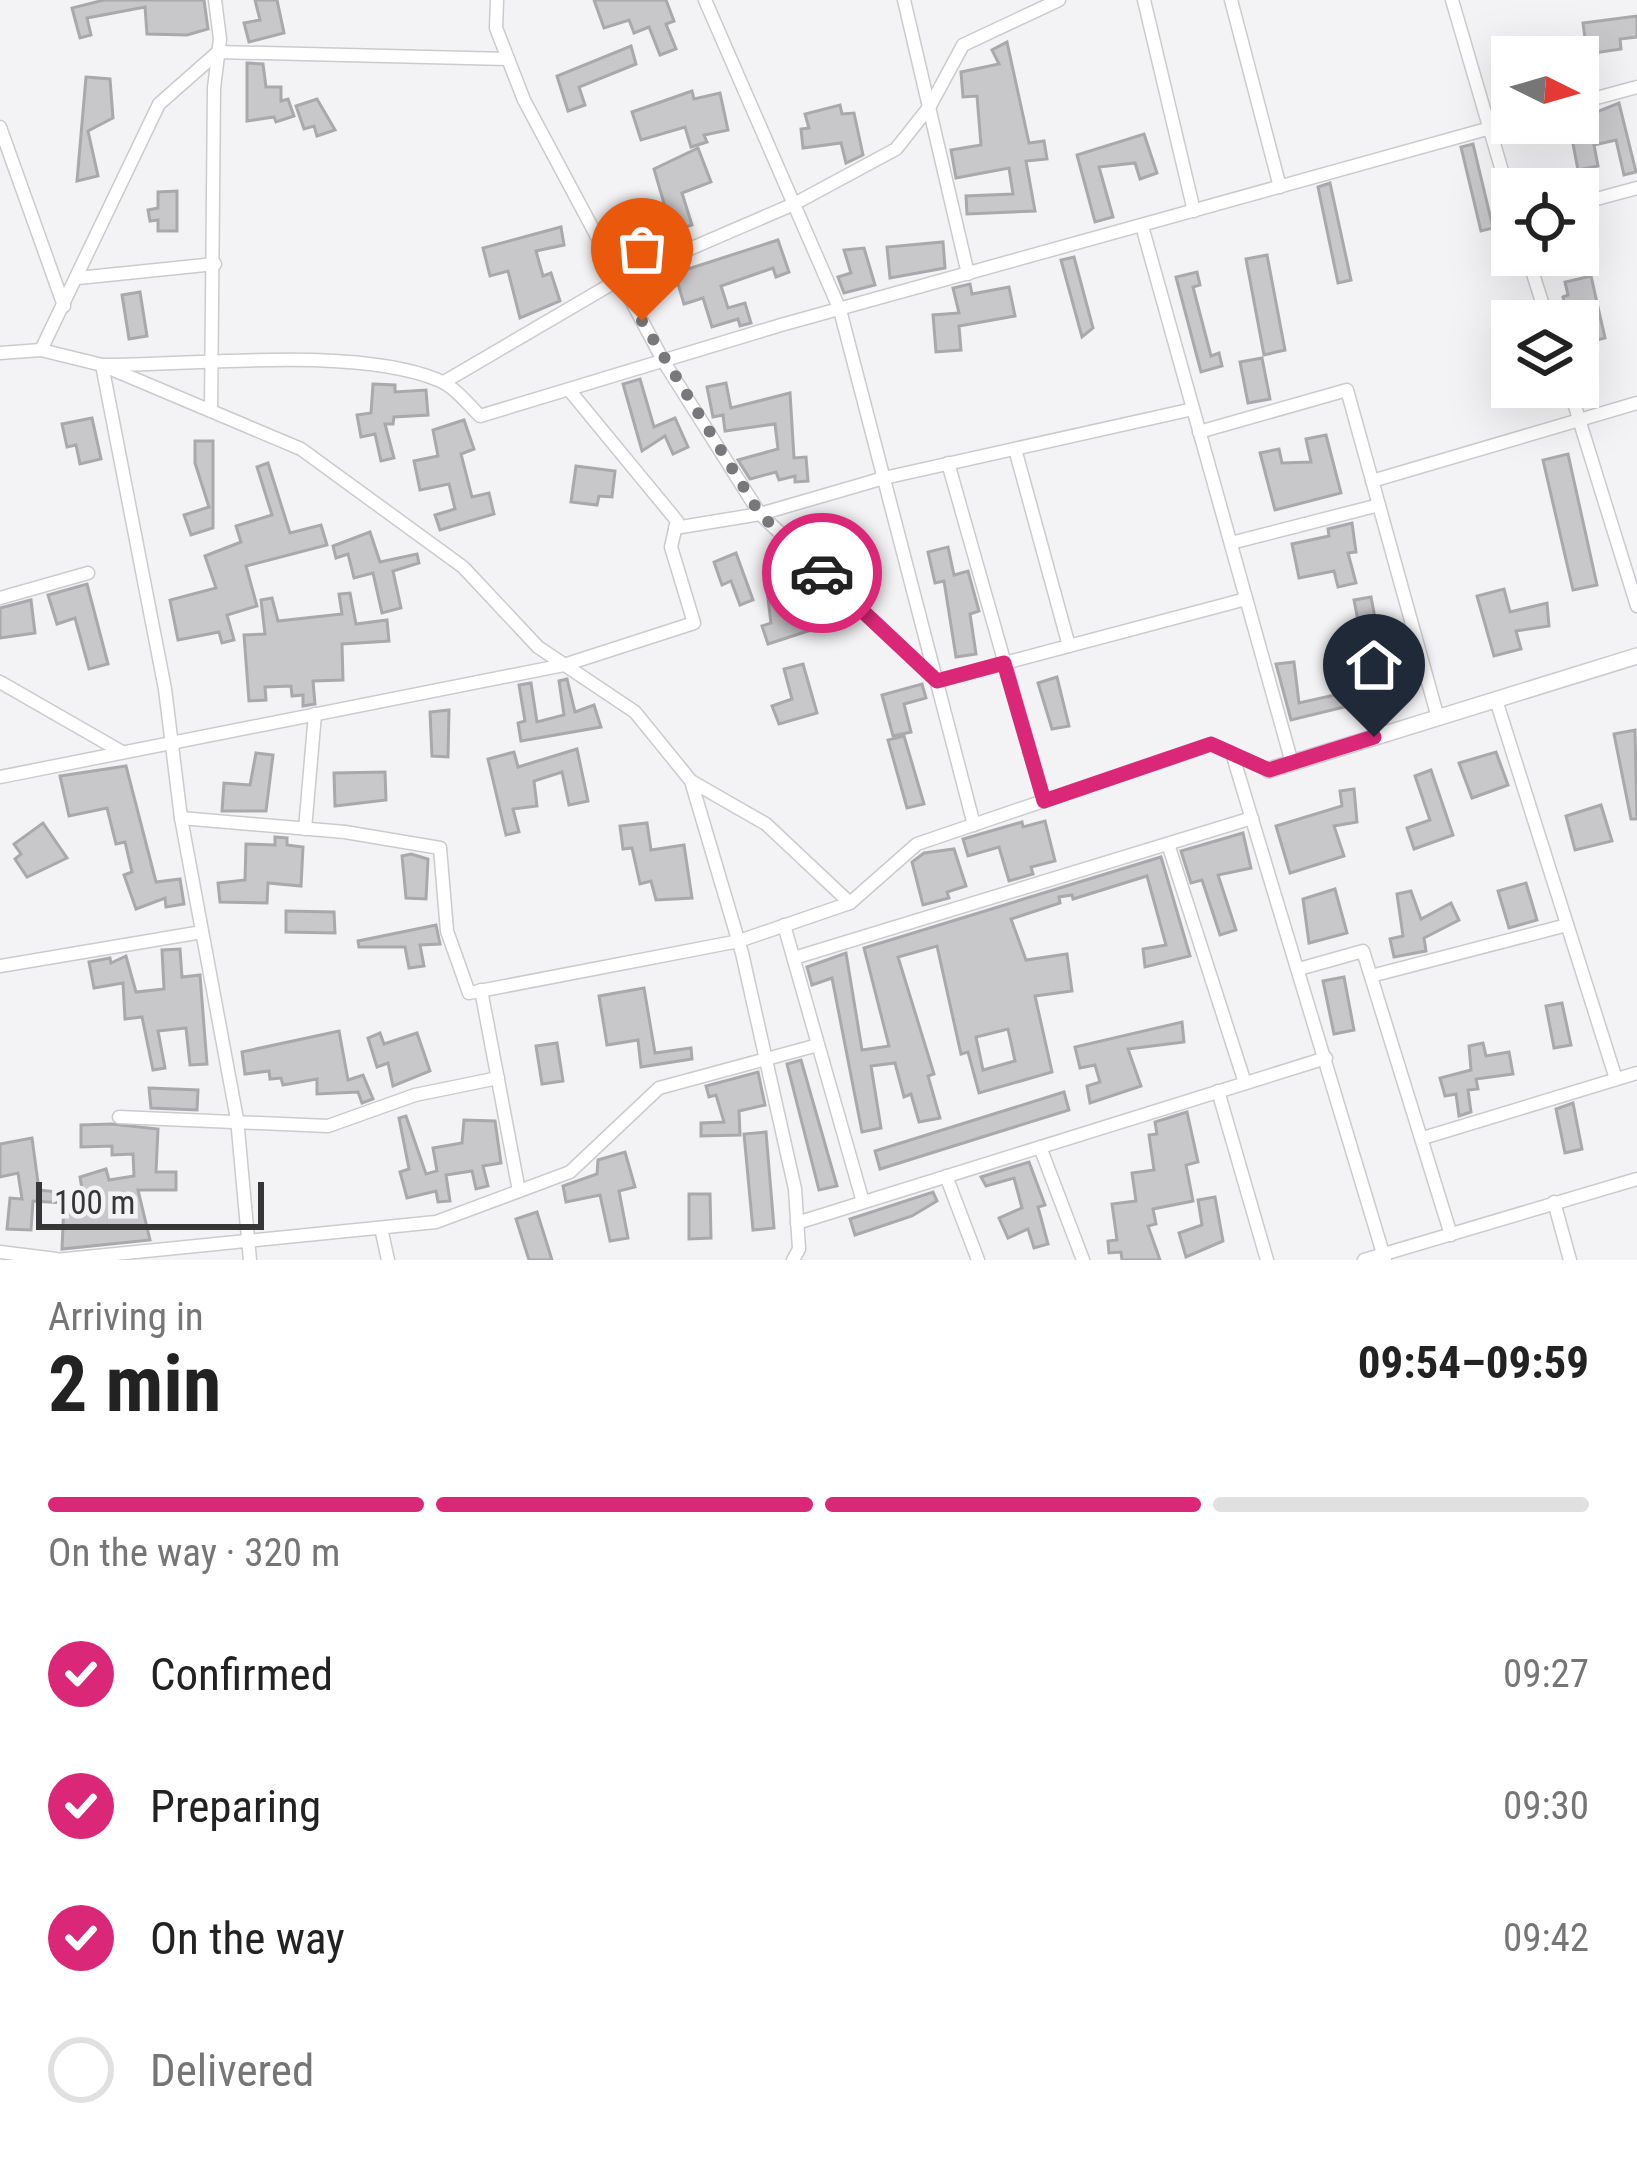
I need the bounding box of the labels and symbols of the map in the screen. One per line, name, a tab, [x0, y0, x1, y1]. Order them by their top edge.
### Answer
north arrow	[1491, 36, 1599, 144]
pin	[591, 198, 693, 321]
courier	[762, 513, 882, 633]
pin	[1323, 614, 1425, 737]
scale bar	[36, 1176, 264, 1229]

